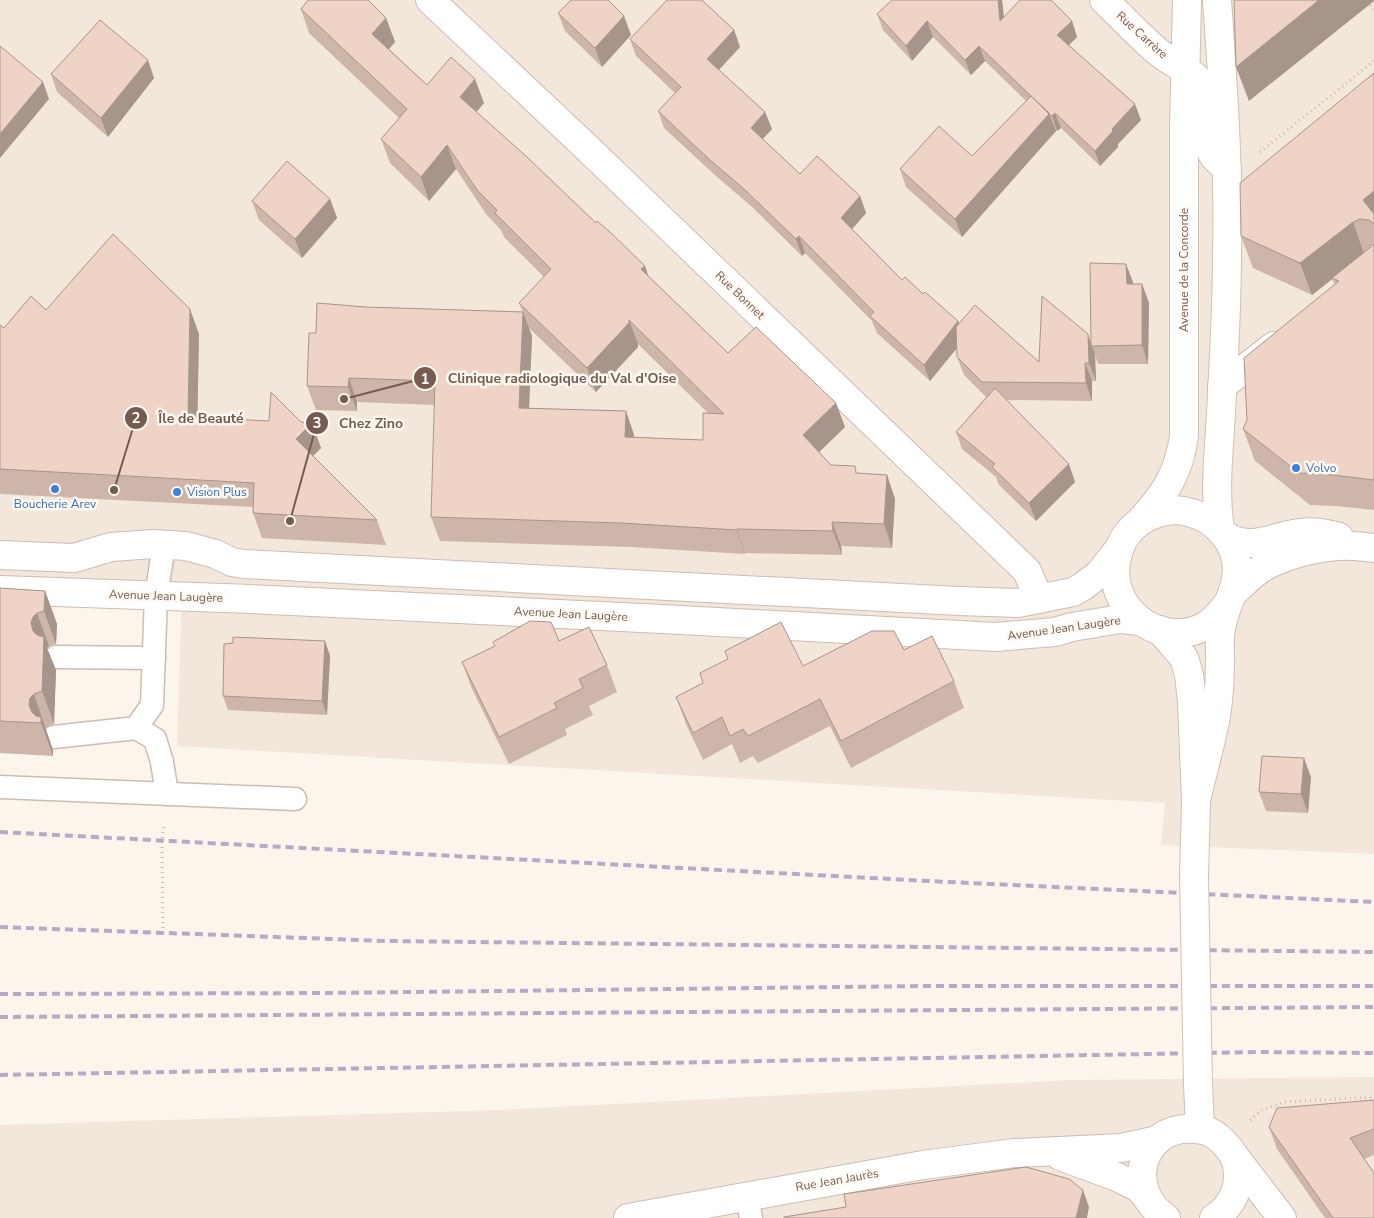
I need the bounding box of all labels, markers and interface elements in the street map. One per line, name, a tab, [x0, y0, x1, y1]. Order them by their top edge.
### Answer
street label: Rue Carrère	[1113, 8, 1171, 62]
street label: Avenue de la Concorde	[1176, 208, 1192, 332]
street label: Rue Bonnet	[712, 267, 769, 323]
callout: Clinique radiologique du Val d'Oise	[413, 364, 687, 393]
text: 1	[420, 369, 430, 389]
text: Clinique radiologique du Val d'Oise	[448, 369, 677, 388]
callout: Île de Beauté	[124, 403, 254, 432]
text: 2	[131, 408, 141, 428]
text: Île de Beauté	[157, 409, 244, 428]
callout: Chez Zino	[305, 409, 413, 438]
text: 3	[312, 413, 322, 433]
text: Chez Zino	[339, 414, 403, 433]
place label: Volvo	[1305, 460, 1337, 476]
marker: Volvo	[1290, 462, 1302, 474]
marker: Boucherie Arev	[49, 483, 61, 495]
place label: Vision Plus	[186, 484, 247, 500]
marker: Vision Plus	[171, 486, 183, 498]
place label: Boucherie Arev	[14, 496, 97, 512]
street label: Avenue Jean Laugère	[109, 586, 223, 606]
street label: Avenue Jean Laugère	[514, 603, 628, 625]
street label: Avenue Jean Laugère	[1006, 612, 1122, 644]
street label: Rue Jean Jaurès	[794, 1165, 880, 1195]

